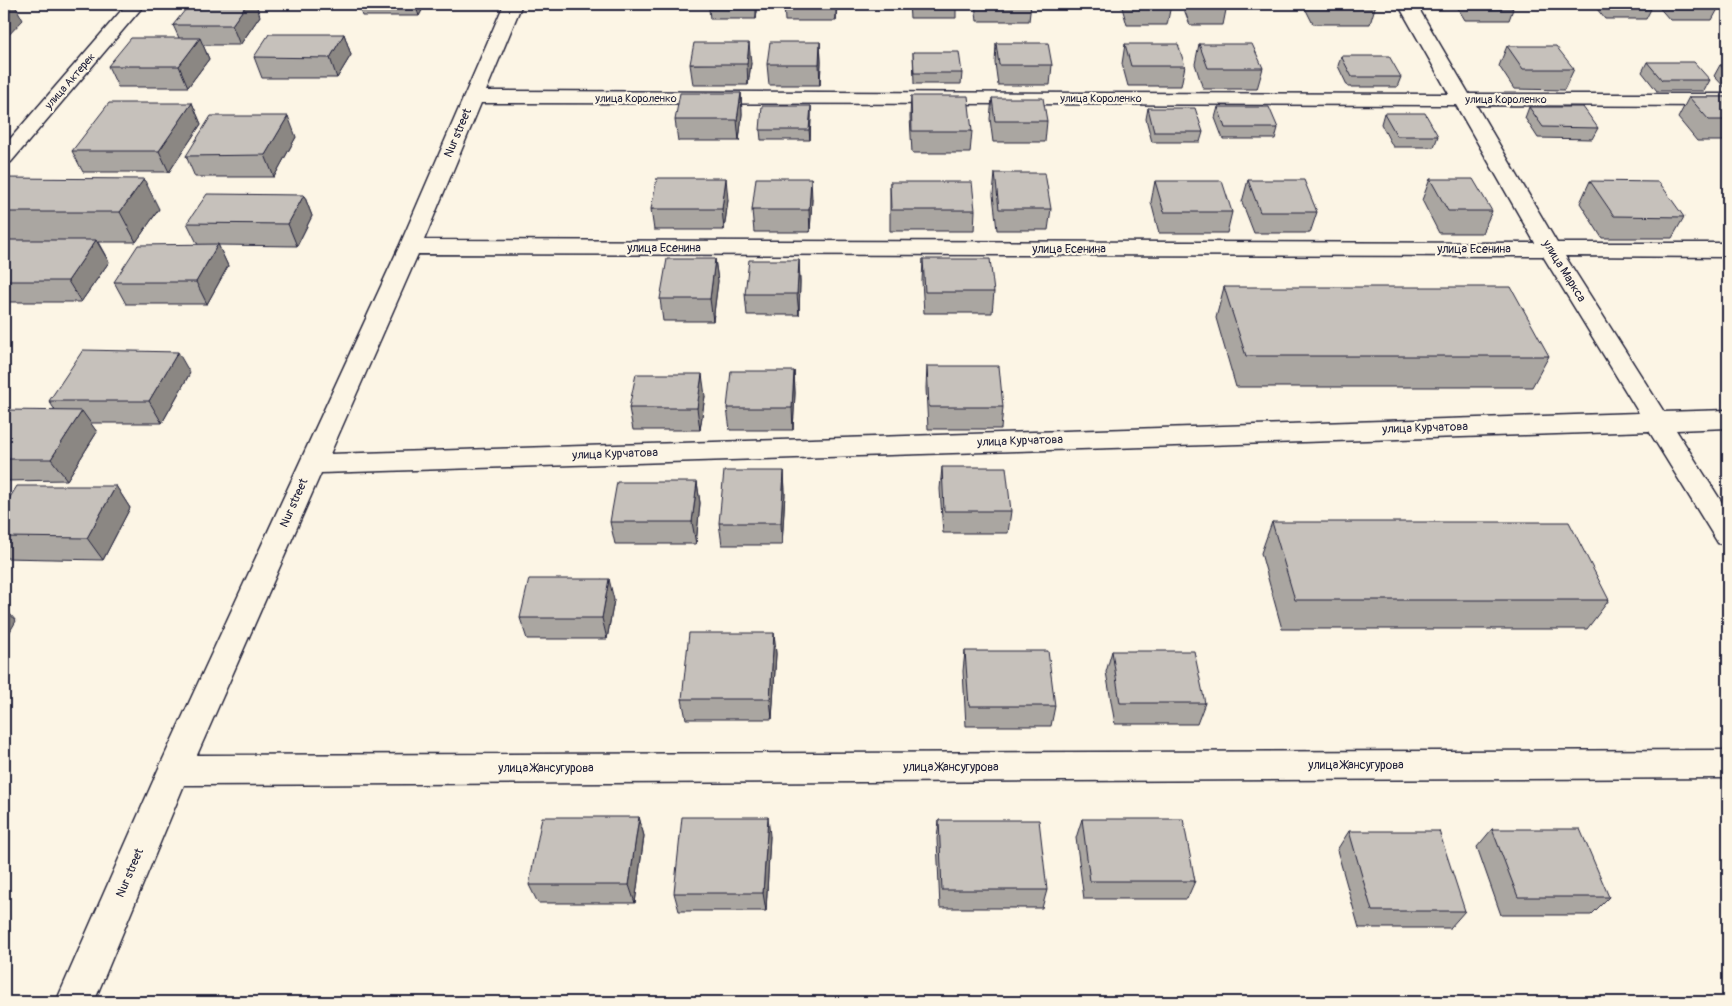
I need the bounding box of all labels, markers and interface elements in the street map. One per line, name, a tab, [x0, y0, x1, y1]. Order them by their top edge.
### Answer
street label: улица Актерек	[42, 50, 98, 112]
street label: улица Короленко	[594, 92, 677, 105]
street label: улица Короленко	[1059, 92, 1142, 105]
street label: улица Короленко	[1464, 93, 1547, 106]
street label: Nur street	[441, 106, 475, 160]
street label: улица Маркса	[1538, 236, 1589, 305]
street label: улица Есенина	[626, 241, 701, 256]
street label: улица Есенина	[1031, 242, 1106, 257]
street label: улица Есенина	[1436, 242, 1511, 257]
street label: улица Курчатова	[1381, 419, 1469, 437]
street label: улица Курчатова	[976, 432, 1064, 450]
street label: улица Курчатова	[571, 445, 659, 463]
street label: Nur street	[277, 476, 311, 530]
street label: улица Жансугурова	[1307, 758, 1404, 773]
street label: улица Жансугурова	[902, 760, 999, 775]
street label: улица Жансугурова	[497, 761, 594, 776]
street label: Nur street	[113, 846, 147, 900]

